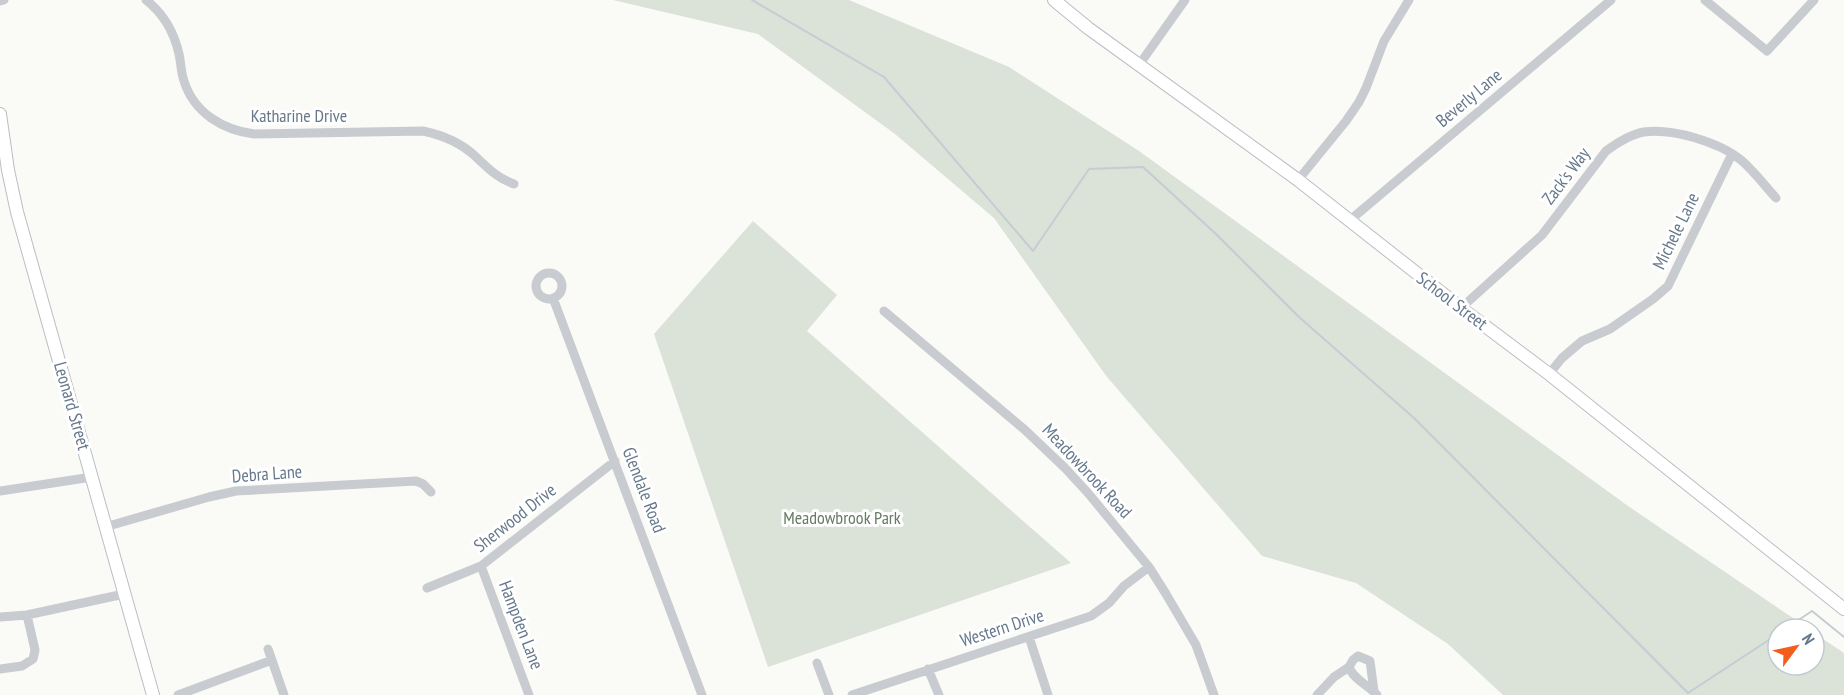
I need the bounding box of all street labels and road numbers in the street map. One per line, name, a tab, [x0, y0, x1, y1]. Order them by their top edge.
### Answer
street label: Beverly Lane	[1431, 63, 1506, 132]
street label: Katharine Drive	[251, 104, 347, 127]
street label: Zack's Way	[1537, 142, 1595, 209]
street label: Michele Lane	[1647, 189, 1704, 273]
street label: School Street	[1412, 266, 1492, 335]
street label: Leonard Street	[49, 359, 96, 453]
street label: Meadowbrook Road	[1038, 418, 1137, 523]
street label: Glendale Road	[618, 444, 671, 536]
street label: Debra Lane	[231, 460, 303, 487]
street label: Sherwood Drive	[469, 478, 561, 557]
street label: Hampden Lane	[494, 577, 549, 672]
street label: Western Drive	[957, 603, 1047, 652]

